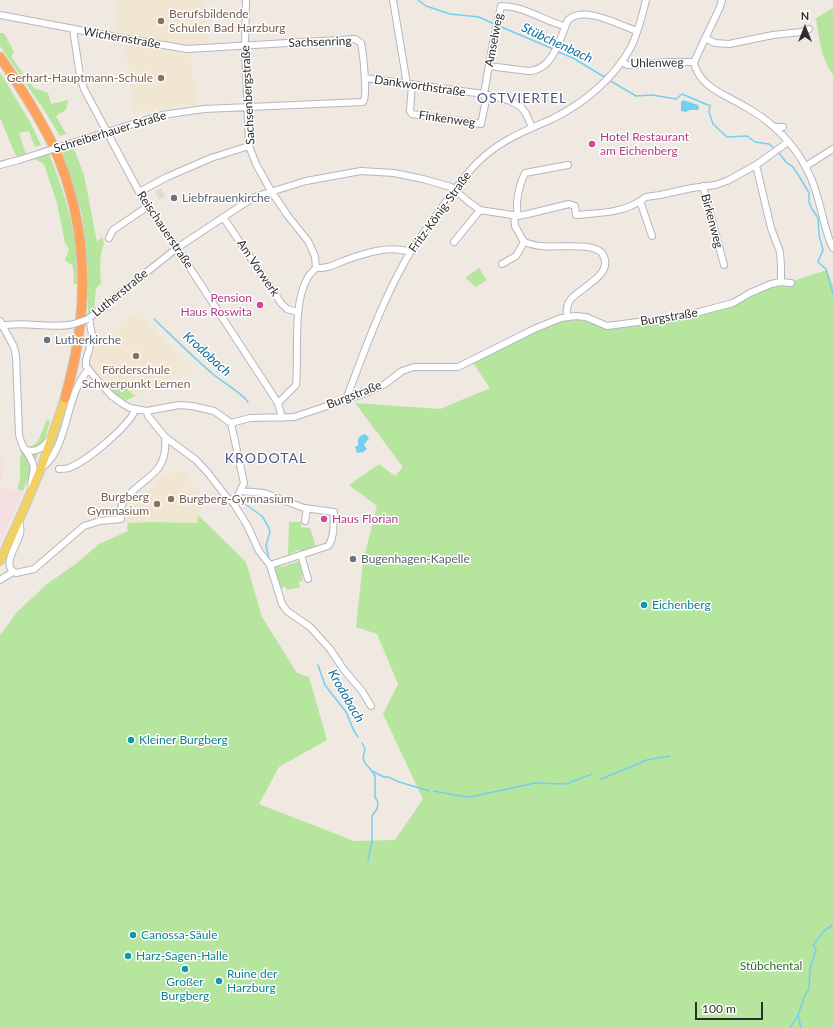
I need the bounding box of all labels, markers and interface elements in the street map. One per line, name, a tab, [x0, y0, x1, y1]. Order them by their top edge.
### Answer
place label: Berufsbildende Schulen Bad Harzburg	[169, 7, 286, 35]
north arrow	[785, 8, 825, 48]
text: N	[801, 9, 809, 22]
street label: Amselweg	[482, 12, 506, 68]
marker: Berufsbildende Schulen Bad Harzburg	[156, 16, 166, 26]
water label: Stübchenbach	[519, 20, 595, 66]
street label: Wichernstraße	[82, 24, 162, 52]
street label: Sachsenring	[288, 34, 352, 50]
street label: Sachsenbergstraße	[238, 45, 258, 145]
street label: Uhlenweg	[630, 55, 684, 71]
place label: Gerhart-Hauptmann-Schule	[7, 71, 153, 85]
street label: Dankworthstraße	[373, 72, 467, 100]
marker: Gerhart-Hauptmann-Schule	[156, 73, 166, 83]
district label: OSTVIERTEL	[477, 90, 567, 106]
street label: Schreiberhauer Straße	[52, 108, 168, 156]
street label: Finkenweg	[418, 108, 476, 130]
place label: Hotel Restaurant am Eichenberg	[600, 130, 689, 158]
marker: Hotel Restaurant am Eichenberg	[587, 139, 597, 149]
street label: Fritz-König-Straße	[406, 169, 474, 255]
street label: Reischauerstraße	[134, 189, 196, 271]
place label: Liebfrauenkirche	[182, 191, 270, 205]
street label: Birkenweg	[698, 192, 726, 250]
marker: Liebfrauenkirche	[169, 193, 179, 203]
street label: Am Vorwerk	[234, 237, 282, 299]
street label: Lutherstraße	[89, 266, 151, 320]
place label: Pension Haus Roswita	[180, 291, 252, 319]
marker: Pension Haus Roswita	[255, 300, 265, 310]
street label: Burgstraße	[639, 305, 699, 329]
water label: Krodobach	[180, 329, 234, 379]
place label: Lutherkirche	[55, 333, 121, 347]
marker: Lutherkirche	[42, 335, 52, 345]
marker: Förderschule Schwerpunkt Lernen	[131, 351, 141, 361]
place label: Förderschule Schwerpunkt Lernen	[82, 363, 190, 391]
street label: Burgstraße	[324, 378, 384, 412]
district label: KRODOTAL	[225, 450, 307, 466]
place label: Burgberg Gymnasium	[87, 490, 149, 518]
place label: Burgberg-Gymnasium	[179, 492, 294, 506]
marker: Burgberg-Gymnasium	[166, 494, 176, 504]
marker: Burgberg Gymnasium	[152, 499, 162, 509]
place label: Haus Florian	[332, 512, 398, 526]
marker: Haus Florian	[319, 514, 329, 524]
place label: Bugenhagen-Kapelle	[361, 552, 470, 566]
marker: Bugenhagen-Kapelle	[348, 554, 358, 564]
place label: Eichenberg	[652, 598, 711, 612]
marker: Eichenberg	[639, 600, 649, 610]
water label: Krodobach	[325, 667, 367, 725]
place label: Kleiner Burgberg	[139, 733, 228, 747]
marker: Kleiner Burgberg	[126, 735, 136, 745]
place label: Canossa-Säule	[141, 928, 218, 942]
marker: Canossa-Säule	[128, 930, 138, 940]
place label: Harz-Sagen-Halle	[136, 949, 228, 963]
marker: Harz-Sagen-Halle	[123, 951, 133, 961]
park label: Stübchental	[740, 959, 802, 973]
marker: Großer Burgberg	[180, 964, 190, 974]
place label: Ruine der Harzburg	[227, 967, 277, 995]
place label: Großer Burgberg	[161, 975, 209, 1003]
marker: Ruine der Harzburg	[214, 976, 224, 986]
scale bar	[697, 994, 765, 1020]
text: 100 m	[702, 1001, 736, 1016]

